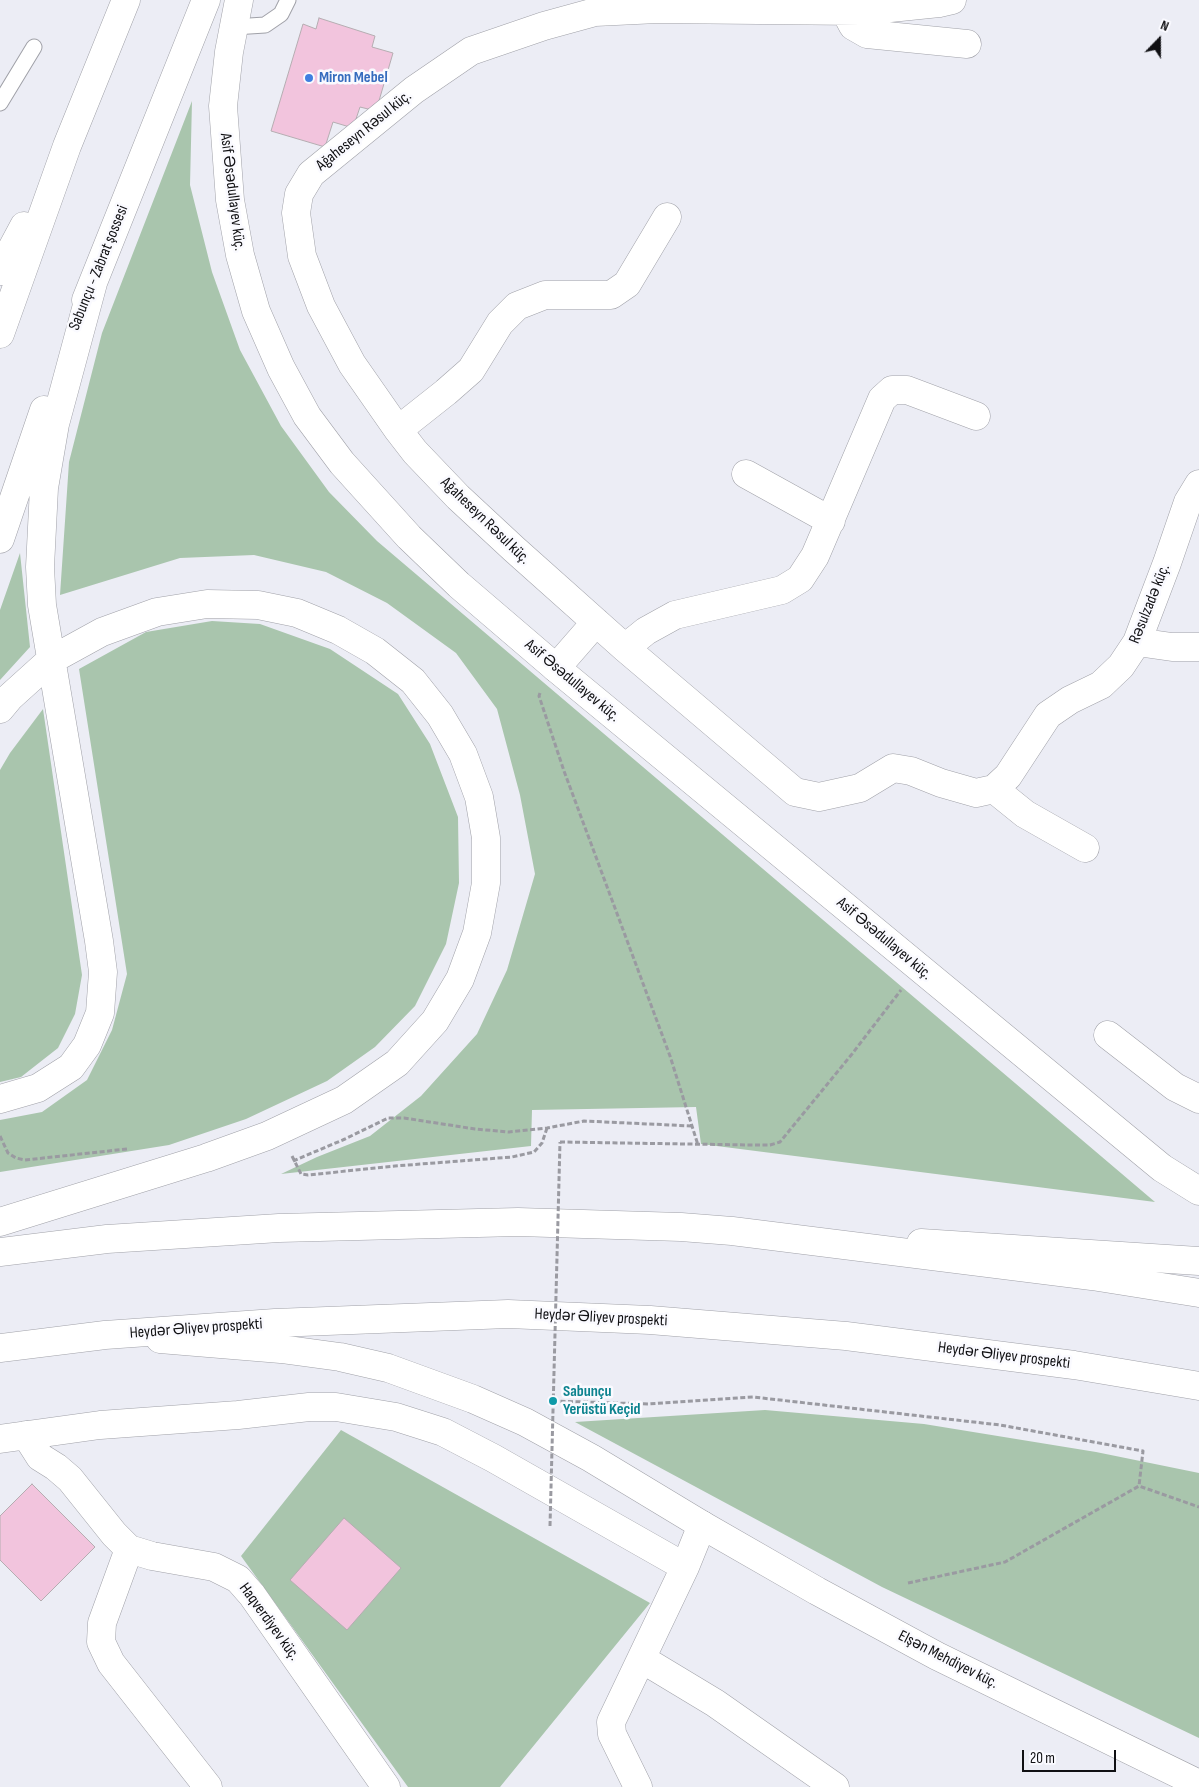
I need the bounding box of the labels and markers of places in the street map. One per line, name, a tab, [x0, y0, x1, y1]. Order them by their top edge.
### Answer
place label: Miron Mebel	[319, 68, 388, 88]
marker: Miron Mebel	[303, 72, 315, 84]
place label: Sabunçu Yerüstü Keçid	[563, 1382, 640, 1420]
marker: Sabunçu Yerüstü Keçid	[547, 1395, 559, 1407]

